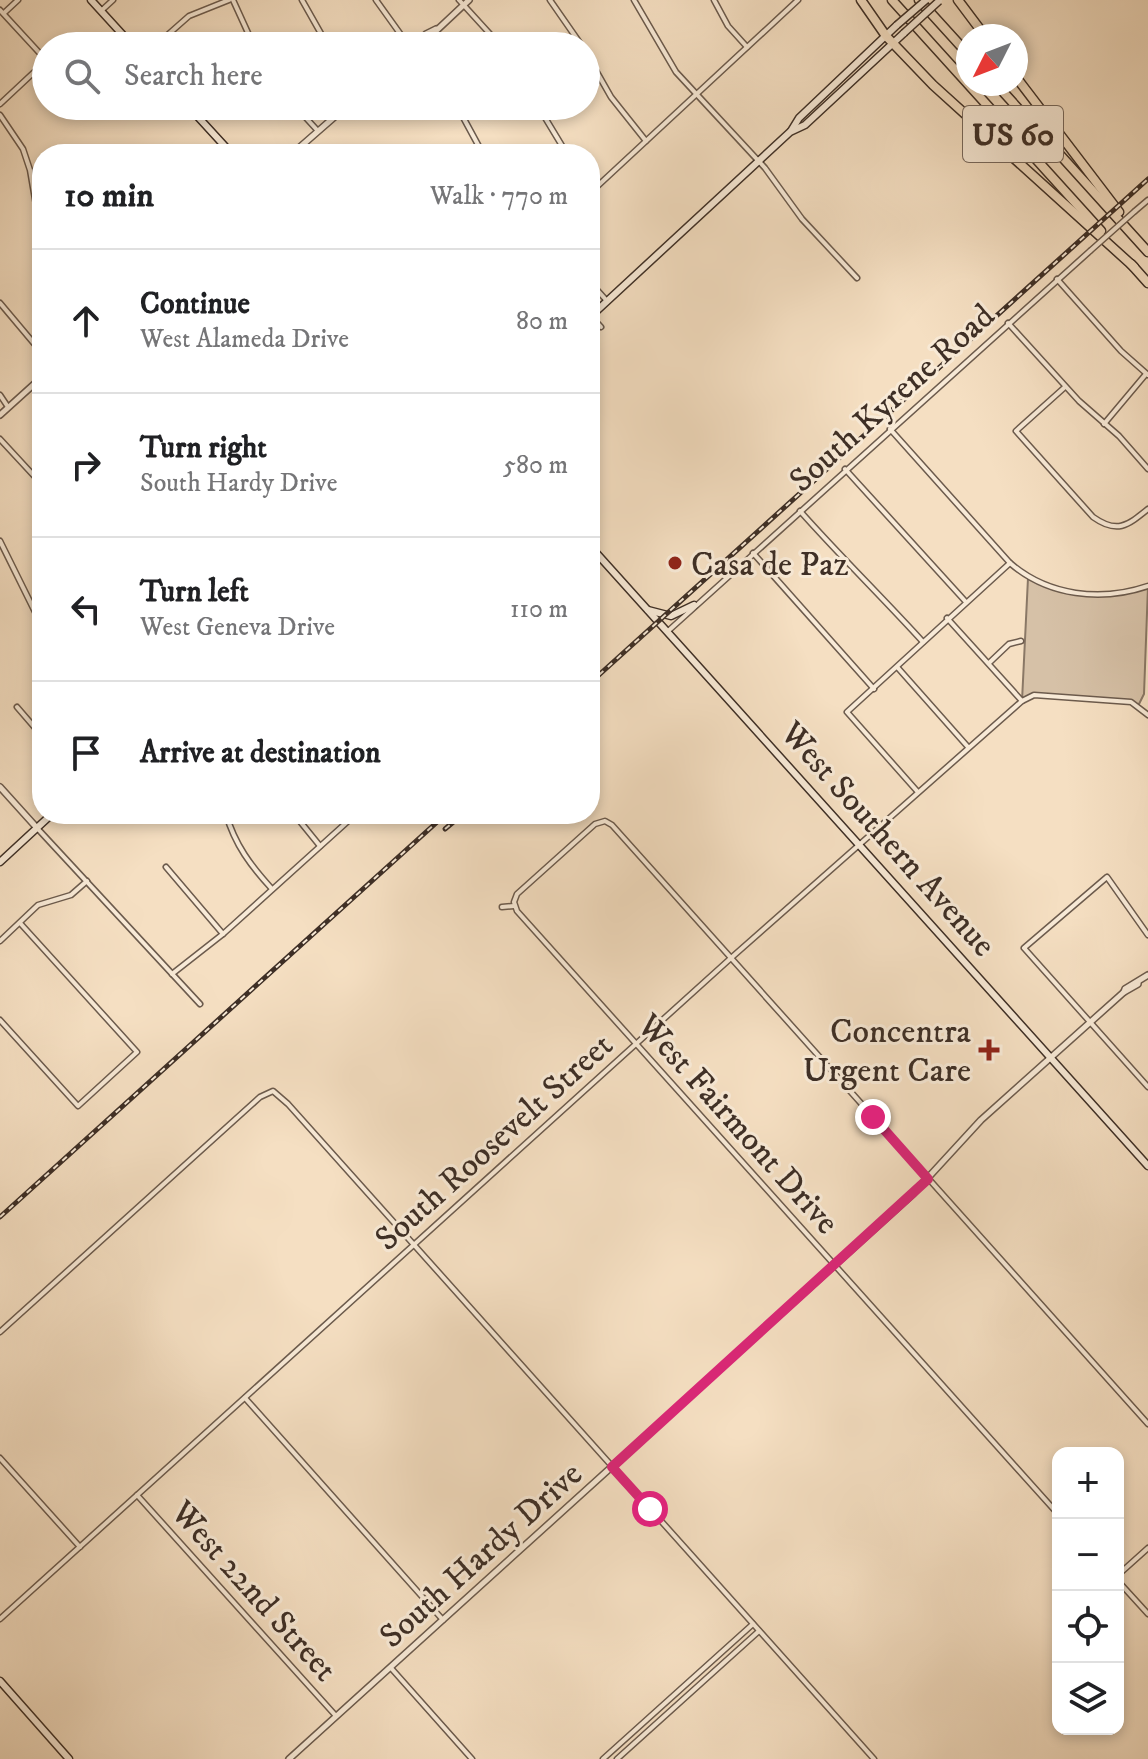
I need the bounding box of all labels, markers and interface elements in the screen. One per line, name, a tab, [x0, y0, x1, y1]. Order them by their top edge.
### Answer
north arrow	[956, 24, 1028, 96]
search box	[32, 32, 600, 120]
icon: search	[60, 54, 104, 98]
text: Search here	[124, 58, 263, 95]
road number: US 60	[963, 106, 1063, 162]
text: 10 min	[64, 175, 154, 217]
text: Walk · 770 m	[430, 180, 568, 213]
text: Continue	[140, 286, 250, 323]
street label: South Kyrene Road	[781, 295, 1004, 502]
icon: ahead	[64, 299, 108, 343]
text: 80 m	[516, 305, 568, 338]
text: West Alameda Drive	[140, 323, 349, 356]
text: Turn right	[140, 430, 267, 467]
icon: right	[64, 443, 108, 487]
text: 580 m	[503, 449, 568, 482]
text: South Hardy Drive	[140, 467, 337, 500]
place label: Casa de Paz	[691, 544, 849, 586]
marker: Casa de Paz	[666, 554, 684, 572]
text: Turn left	[140, 574, 249, 611]
icon: left	[64, 587, 108, 631]
text: 110 m	[510, 593, 568, 626]
text: West Geneva Drive	[140, 611, 335, 644]
street label: West Southern Avenue	[770, 712, 1004, 966]
icon: arrive	[64, 731, 108, 775]
text: Arrive at destination	[140, 735, 381, 772]
street label: West Fairmont Drive	[627, 1005, 848, 1243]
place label: Concentra Urgent Care	[803, 1011, 972, 1092]
street label: South Roosevelt Street	[367, 1025, 622, 1260]
marker: Concentra Urgent Care	[978, 1039, 1000, 1061]
route end	[855, 1099, 891, 1135]
map controls	[1052, 1447, 1124, 1735]
button: +	[1052, 1447, 1124, 1519]
street label: South Hardy Drive	[371, 1453, 591, 1657]
street label: West 22nd Street	[161, 1491, 346, 1691]
route start	[632, 1491, 668, 1527]
button: −	[1052, 1519, 1124, 1591]
button: locate	[1052, 1591, 1124, 1663]
button: layers	[1052, 1663, 1124, 1735]

